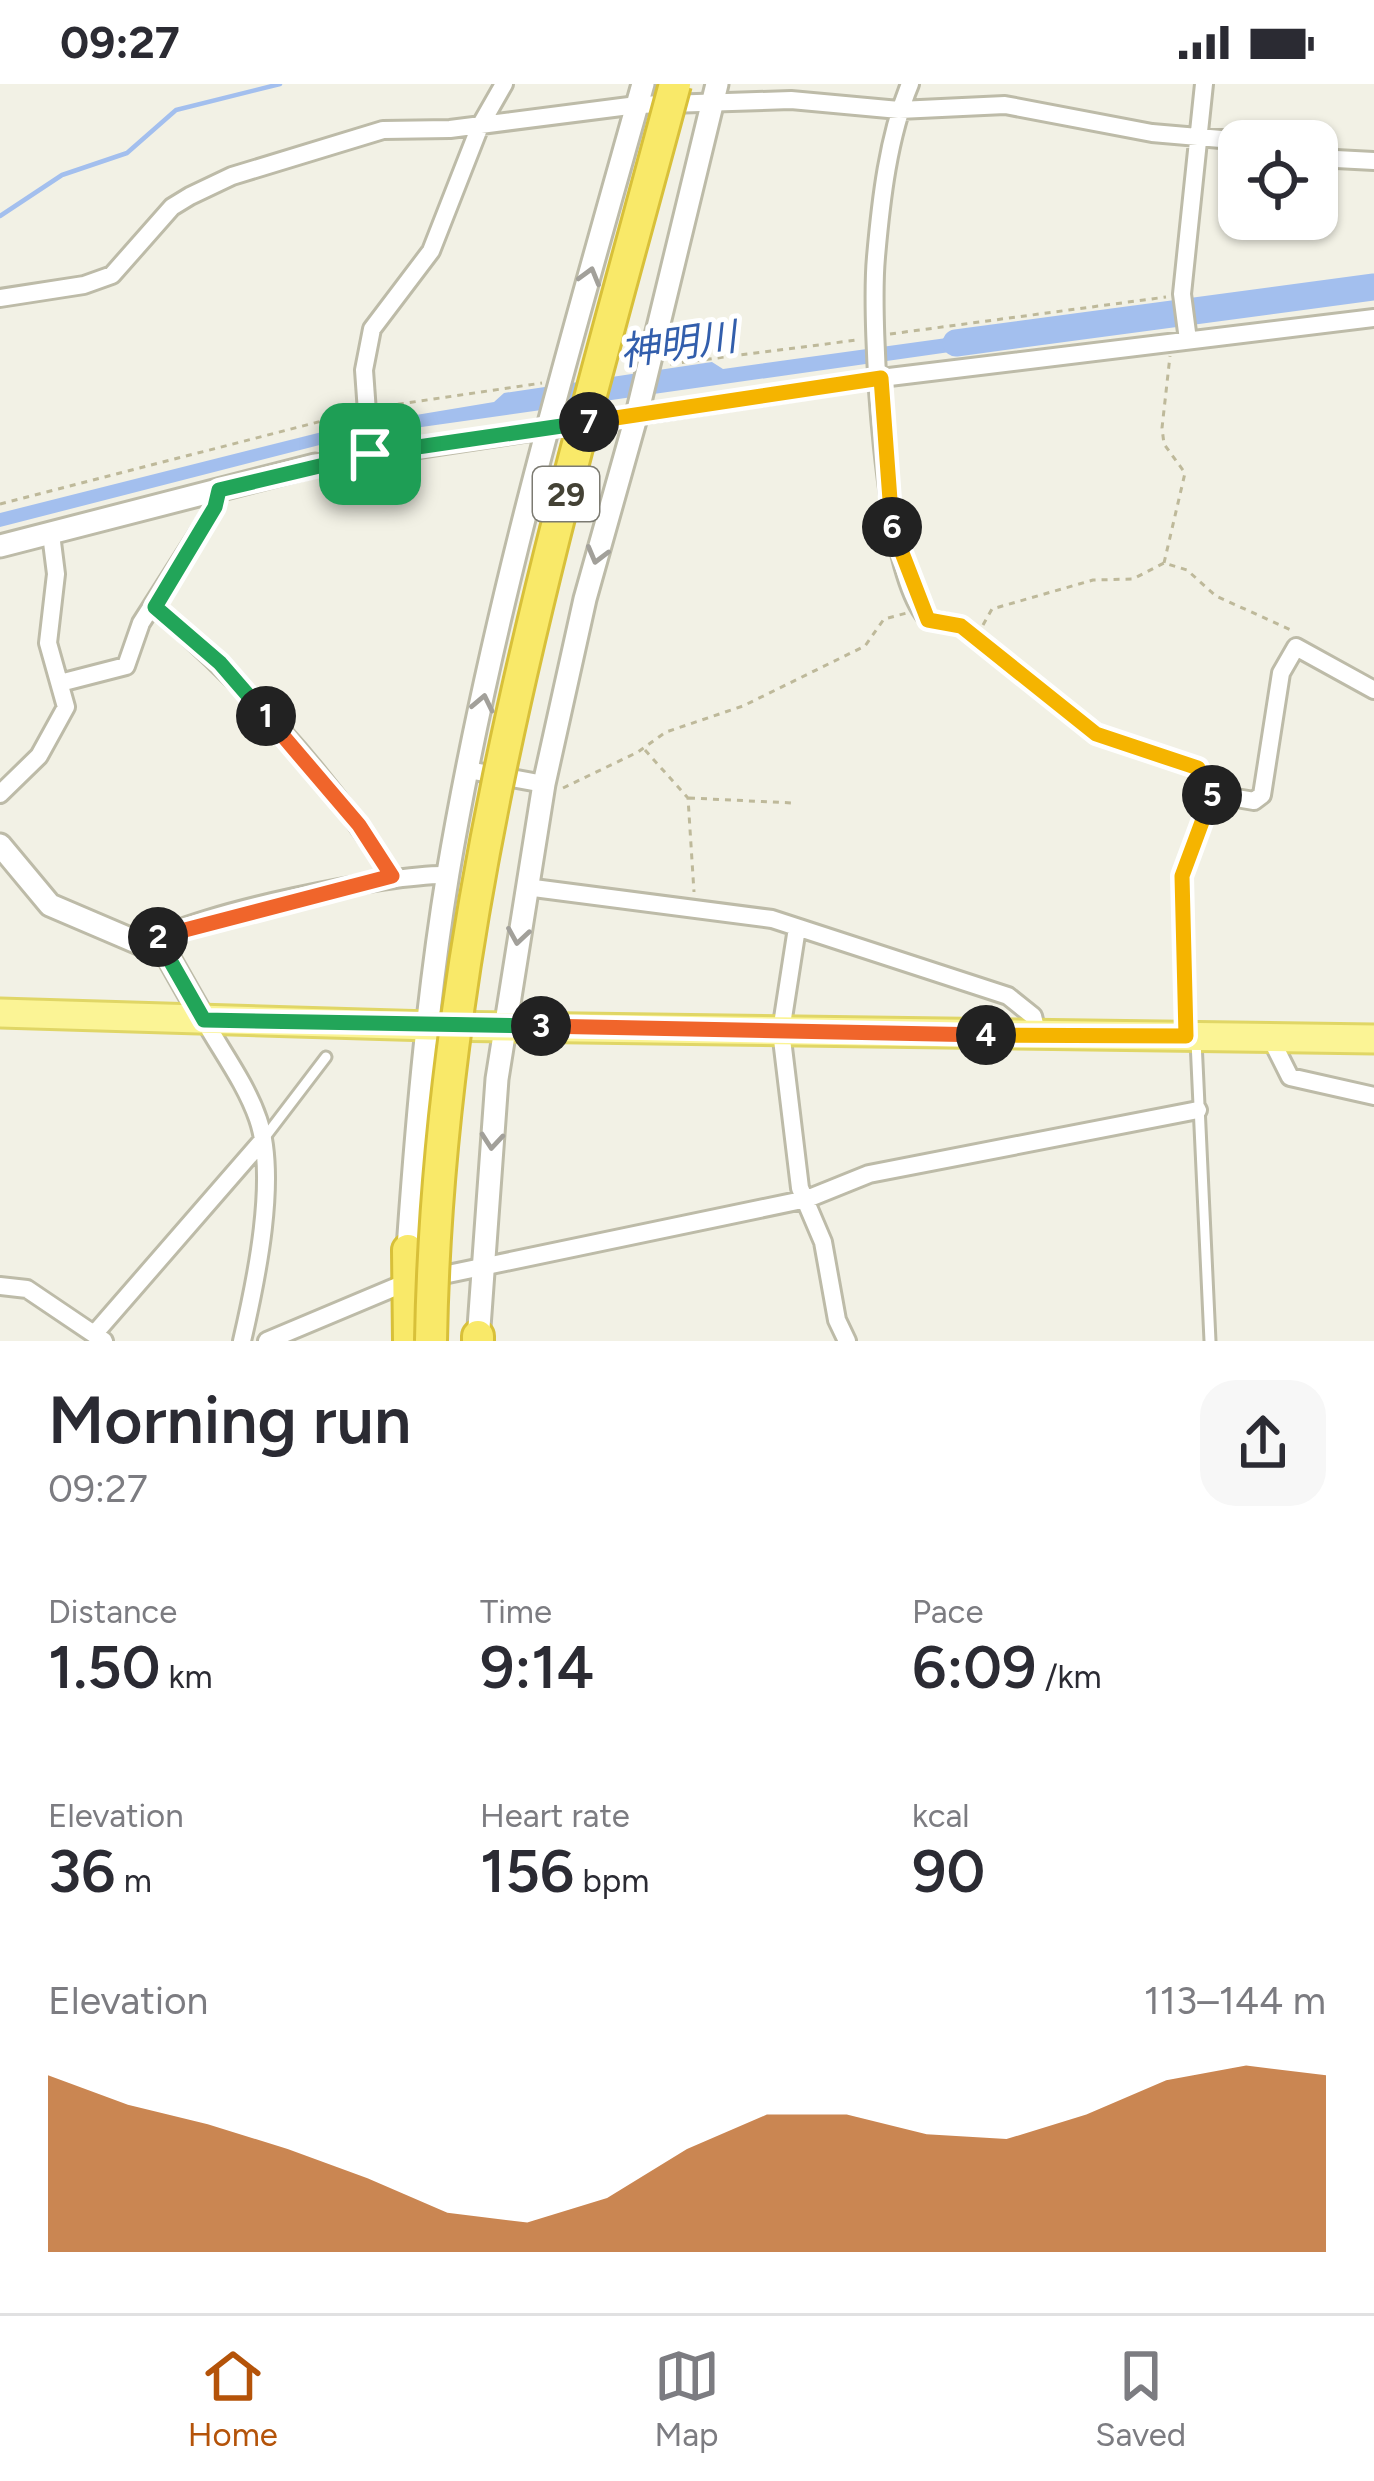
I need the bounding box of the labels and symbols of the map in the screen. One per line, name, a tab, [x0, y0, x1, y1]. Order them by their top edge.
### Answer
one-way arrow	[575, 266, 600, 287]
water label: 神明川	[617, 312, 743, 375]
pin: 7	[559, 392, 619, 452]
pin	[319, 403, 421, 505]
road number: 29	[533, 467, 599, 521]
pin: 6	[862, 497, 922, 557]
one-way arrow	[587, 544, 612, 564]
pin: 1	[236, 686, 296, 746]
one-way arrow	[469, 694, 494, 714]
pin: 5	[1182, 765, 1242, 825]
pin: 2	[128, 907, 188, 967]
one-way arrow	[507, 926, 532, 946]
pin: 3	[511, 996, 571, 1056]
pin: 4	[956, 1005, 1016, 1065]
one-way arrow	[480, 1132, 506, 1151]

